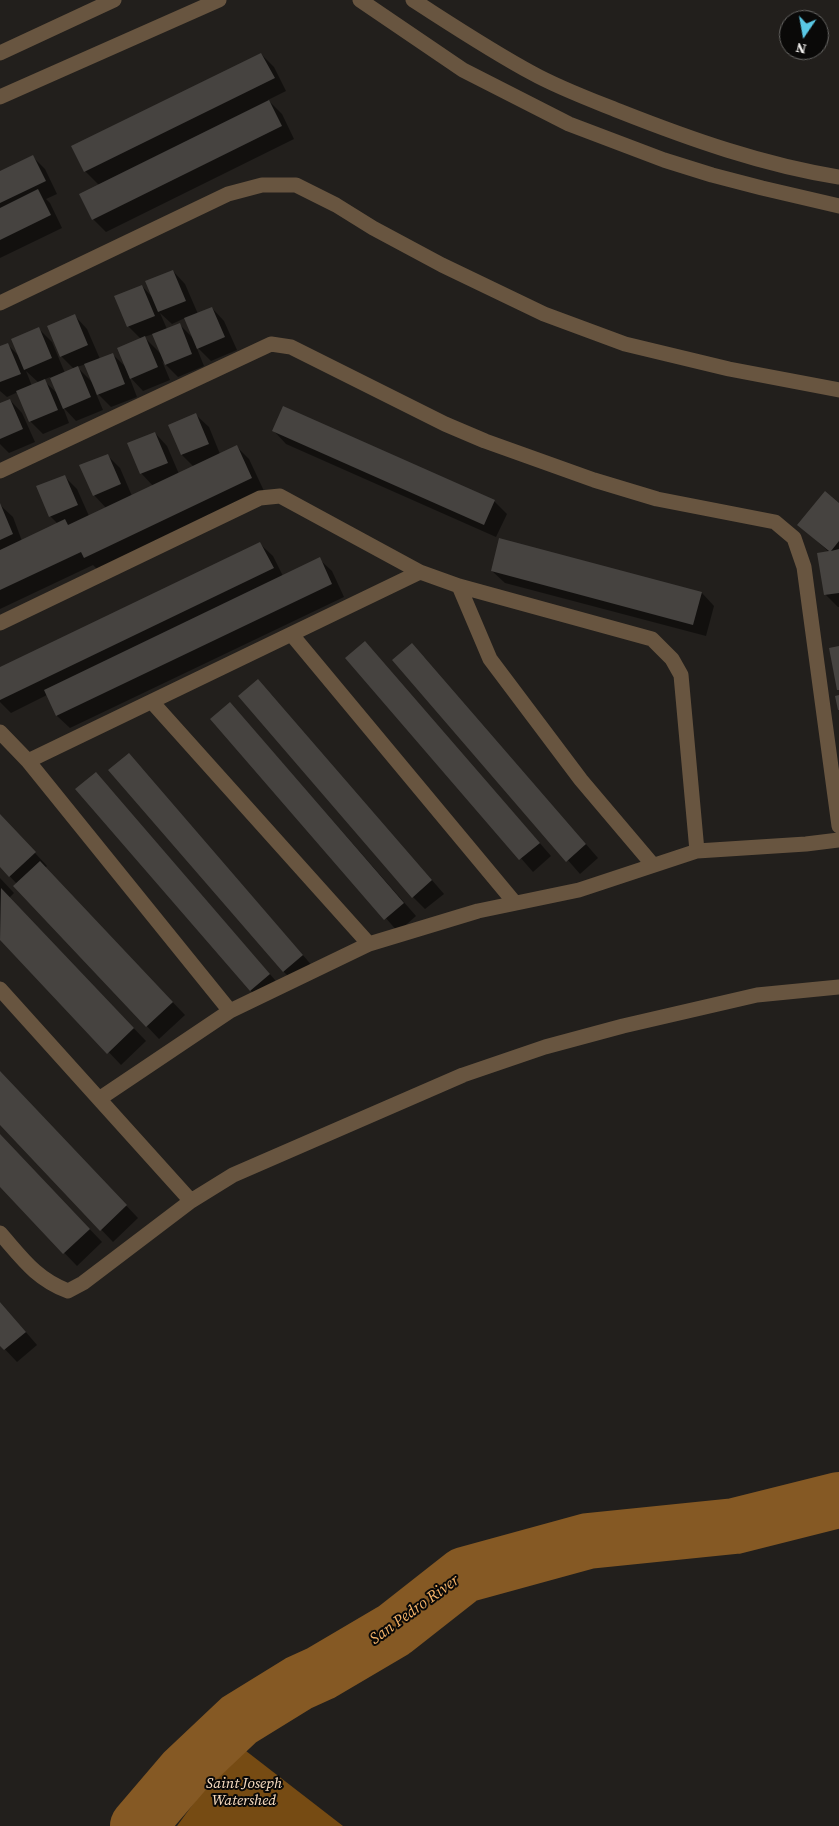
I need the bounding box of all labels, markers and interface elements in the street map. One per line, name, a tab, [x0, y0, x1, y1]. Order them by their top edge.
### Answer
north arrow	[779, 10, 829, 60]
text: N	[794, 38, 808, 60]
water label: San Pedro River	[367, 1571, 463, 1649]
park label: Saint Joseph Watershed	[206, 1775, 282, 1810]

